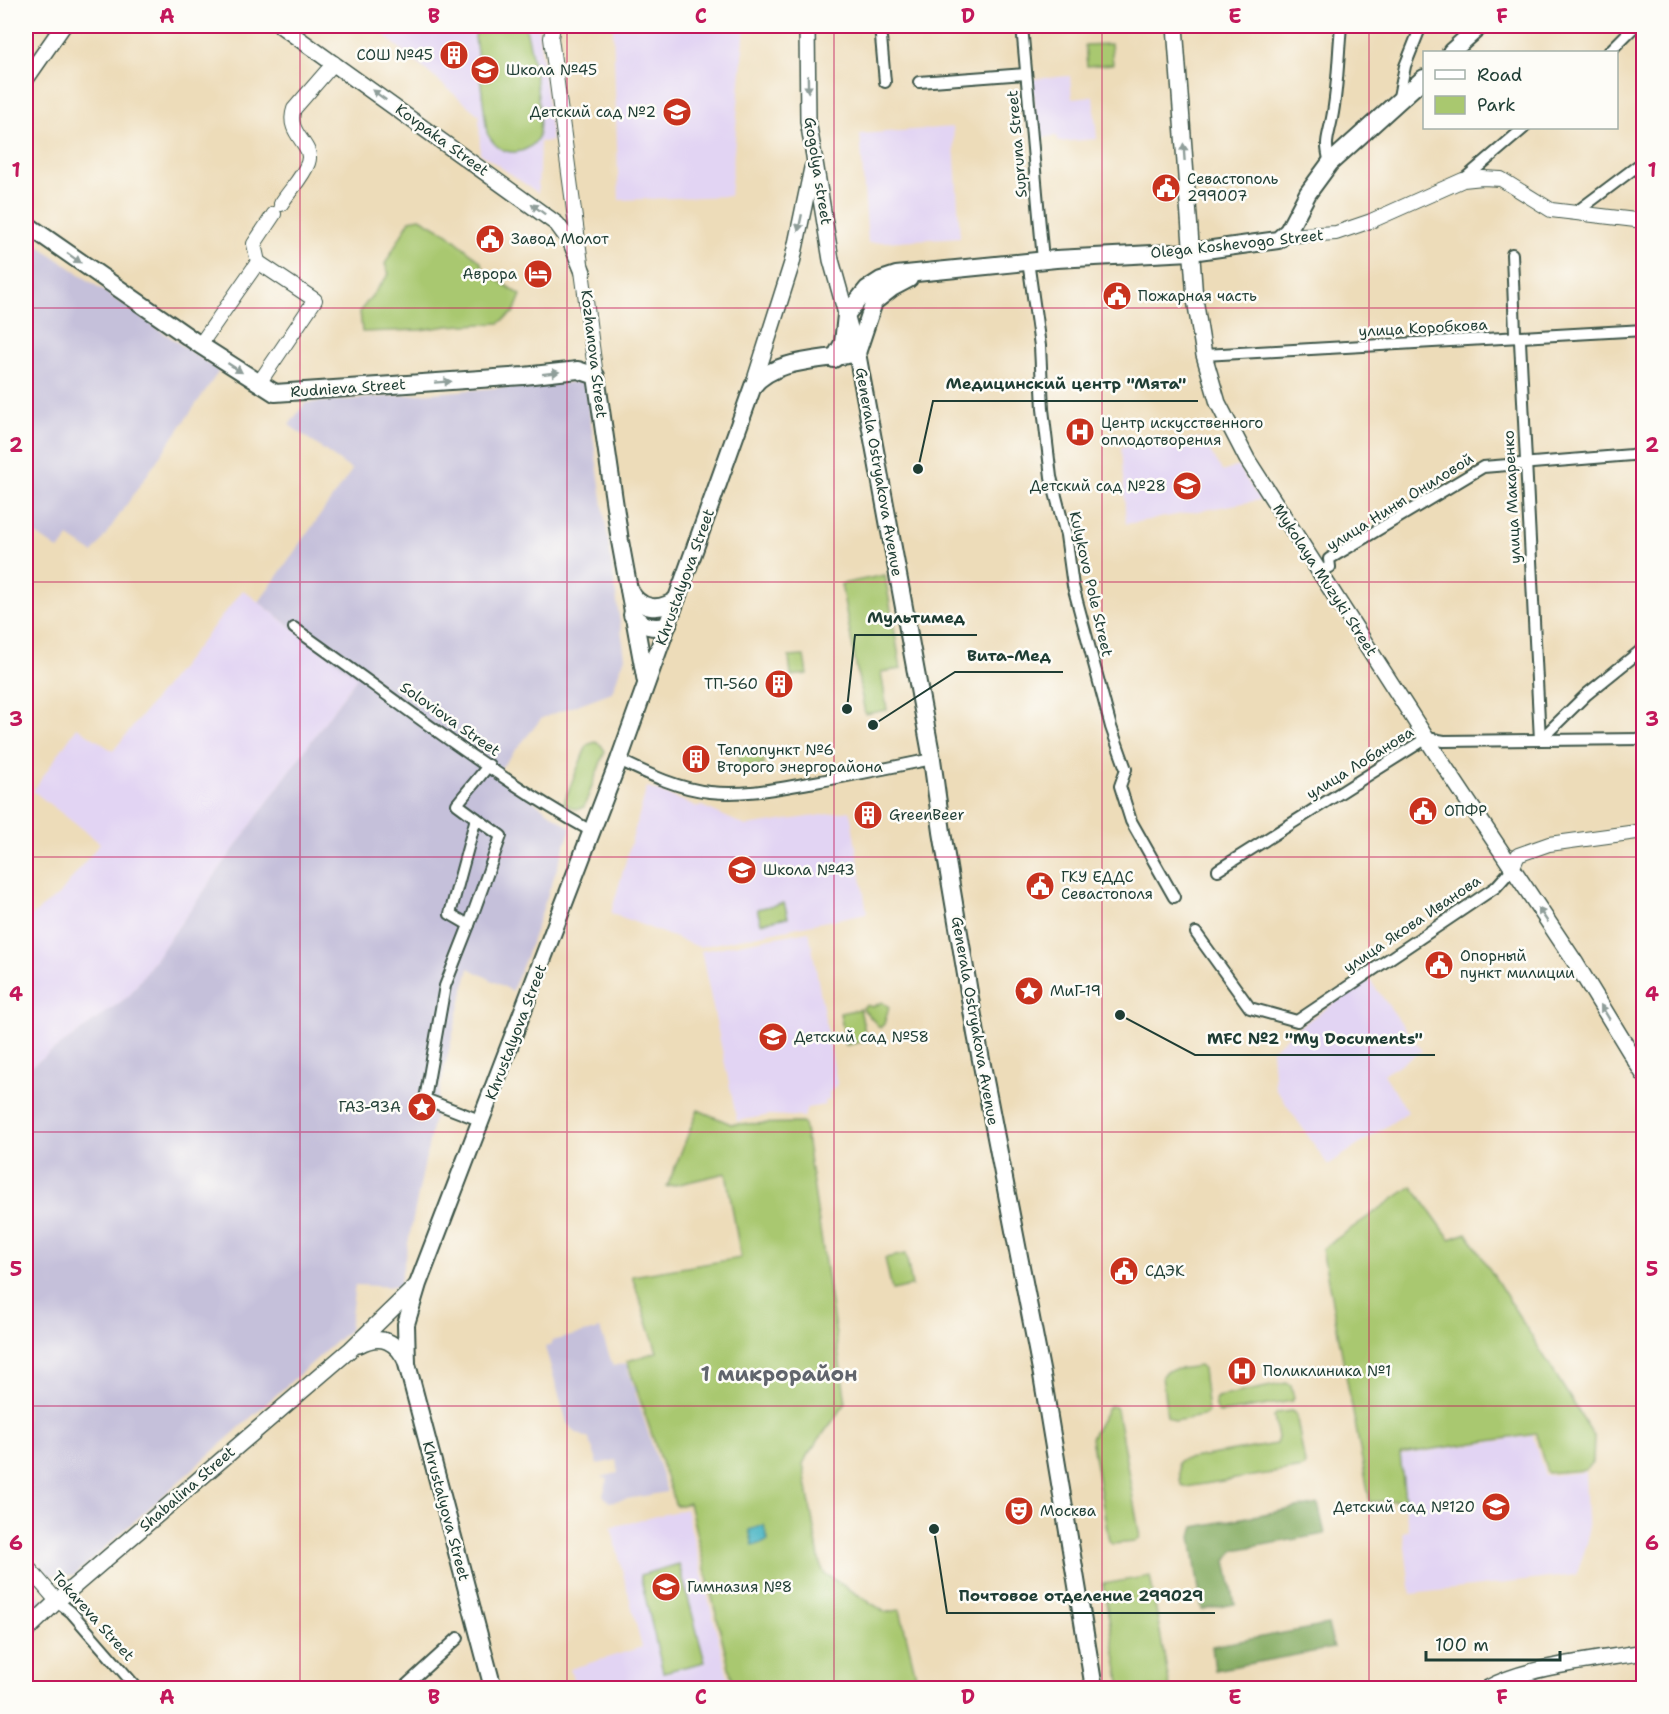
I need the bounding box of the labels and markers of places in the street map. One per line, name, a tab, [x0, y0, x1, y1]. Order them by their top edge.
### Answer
building icon: СОШ №45	[438, 39, 470, 71]
place label: СОШ №45	[356, 45, 433, 65]
school or university icon: Школа №45	[469, 54, 501, 86]
place label: Школа №45	[506, 60, 597, 80]
school or university icon: Детский сад №2	[661, 96, 693, 128]
place label: Детский сад №2	[530, 102, 656, 122]
place label: Севастополь 299007	[1187, 169, 1279, 206]
public building icon: Севастополь 299007	[1150, 172, 1182, 204]
public building icon: Завод Молот	[474, 223, 506, 255]
place label: Завод Молот	[511, 229, 609, 249]
hotel icon: Аврора	[522, 258, 554, 290]
place label: Аврора	[463, 264, 518, 284]
public building icon: Пожарная часть	[1101, 280, 1133, 312]
place label: Пожарная часть	[1138, 286, 1257, 306]
callout: Медицинский центр "Мята"	[933, 367, 1198, 401]
place label: Центр искусственного оплодотворения	[1101, 413, 1263, 450]
hospital icon: Центр искусственного оплодотворения	[1064, 416, 1096, 448]
school or university icon: Детский сад №28	[1171, 470, 1203, 502]
place label: Детский сад №28	[1030, 476, 1166, 496]
callout: Мультимед	[855, 601, 977, 635]
callout: Вита-Мед	[955, 638, 1063, 672]
building icon: ТП-560	[763, 668, 795, 700]
place label: ТП-560	[704, 674, 758, 694]
place label: Теплопункт №6 Второго энергорайона	[717, 740, 884, 777]
building icon: Теплопункт №6 Второго энергорайона	[680, 743, 712, 775]
public building icon: ОПФР	[1407, 795, 1439, 827]
building icon: GreenBeer	[852, 799, 884, 831]
place label: ОПФР	[1444, 801, 1487, 821]
place label: GreenBeer	[889, 805, 965, 825]
school or university icon: Школа №43	[726, 854, 758, 886]
place label: Школа №43	[763, 860, 855, 880]
place label: ГКУ ЕДДС Севастополя	[1061, 867, 1153, 904]
public building icon: ГКУ ЕДДС Севастополя	[1024, 870, 1056, 902]
place label: Опорный пункт милиции	[1460, 946, 1575, 983]
public building icon: Опорный пункт милиции	[1423, 949, 1455, 981]
place icon: МиГ-19	[1013, 975, 1045, 1007]
place label: МиГ-19	[1050, 981, 1101, 1001]
school or university icon: Детский сад №58	[757, 1021, 789, 1053]
callout: MFC №2 "My Documents"	[1195, 1021, 1435, 1055]
place label: Детский сад №58	[794, 1027, 929, 1047]
place icon: ГАЗ-93А	[406, 1091, 438, 1123]
place label: ГАЗ-93А	[338, 1097, 401, 1117]
public building icon: СДЭК	[1108, 1255, 1140, 1287]
place label: СДЭК	[1145, 1261, 1185, 1281]
hospital icon: Поликлиника №1	[1226, 1355, 1258, 1387]
place label: Поликлиника №1	[1263, 1361, 1391, 1381]
school or university icon: Детский сад №120	[1480, 1491, 1512, 1523]
theatre icon: Москва	[1003, 1495, 1035, 1527]
place label: Детский сад №120	[1333, 1497, 1475, 1517]
place label: Москва	[1040, 1501, 1097, 1521]
school or university icon: Гимназия №8	[650, 1571, 682, 1603]
place label: Гимназия №8	[687, 1577, 792, 1597]
callout: Почтовое отделение 299029	[947, 1579, 1215, 1613]

